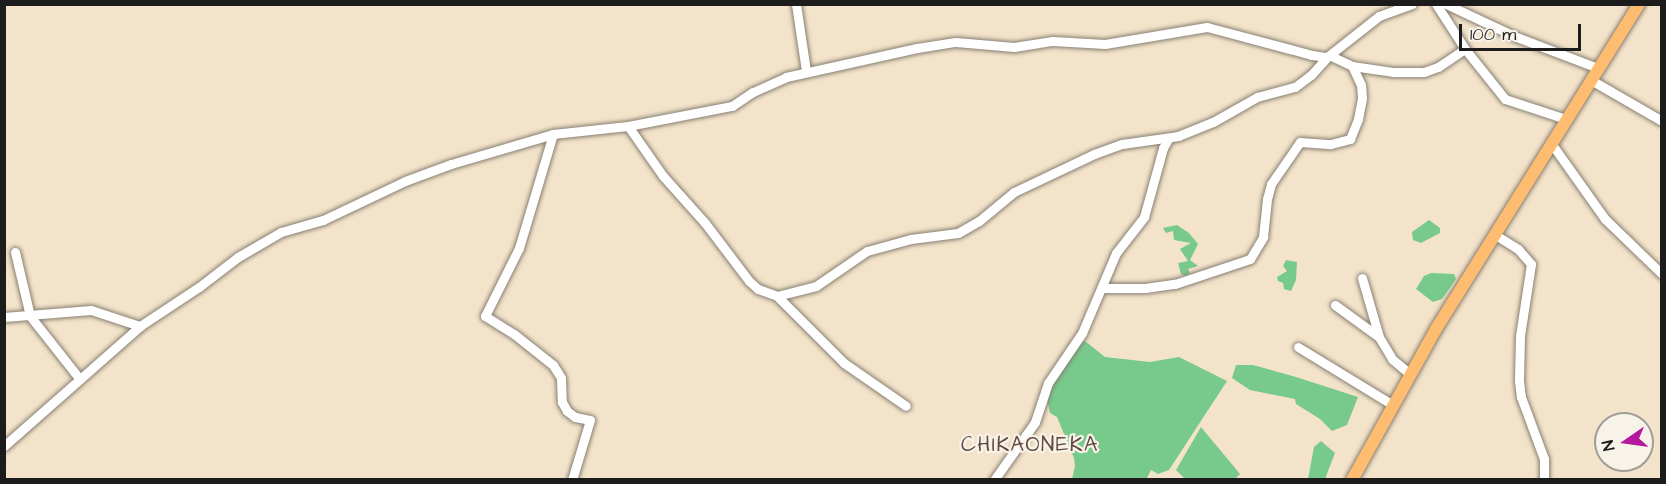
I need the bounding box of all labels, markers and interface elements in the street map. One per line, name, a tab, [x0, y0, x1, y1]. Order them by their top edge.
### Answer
scale bar	[1462, 12, 1584, 50]
text: 100 m	[1470, 22, 1516, 47]
north arrow	[1594, 412, 1654, 472]
district label: CHIKAONEKA	[961, 432, 1099, 458]
text: N	[1597, 438, 1620, 453]

